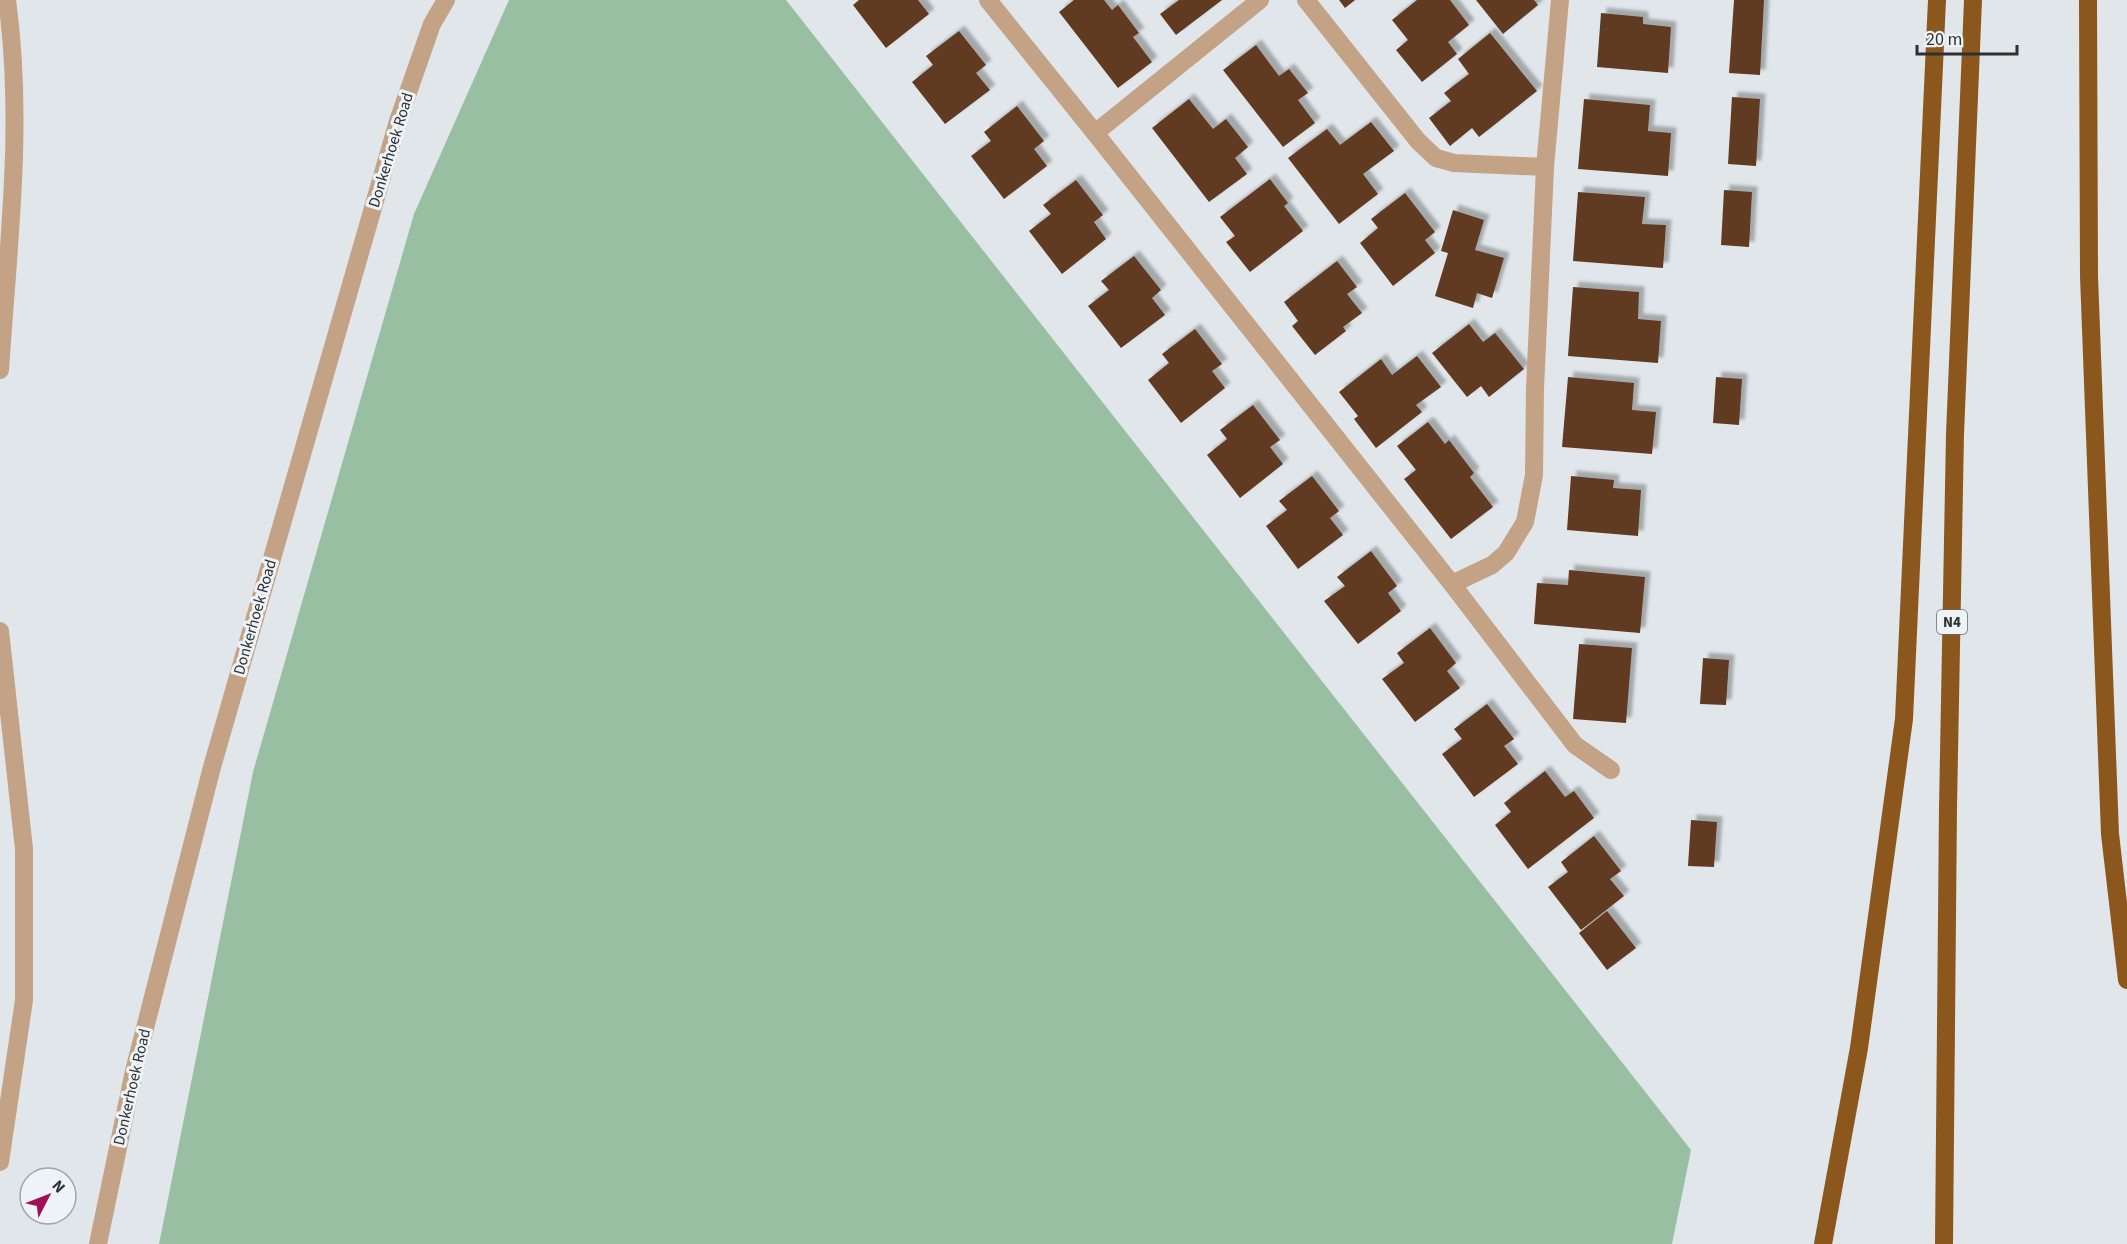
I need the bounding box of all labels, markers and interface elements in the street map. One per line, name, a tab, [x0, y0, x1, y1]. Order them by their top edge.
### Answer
scale bar	[1917, 18, 2018, 56]
text: 20 m	[1926, 27, 1962, 52]
street label: Donkerhoek Road	[363, 90, 419, 210]
street label: Donkerhoek Road	[228, 557, 282, 677]
road number: N4	[1937, 610, 1967, 634]
street label: Donkerhoek Road	[108, 1026, 156, 1148]
north arrow	[18, 1166, 78, 1226]
text: N	[47, 1175, 70, 1198]

